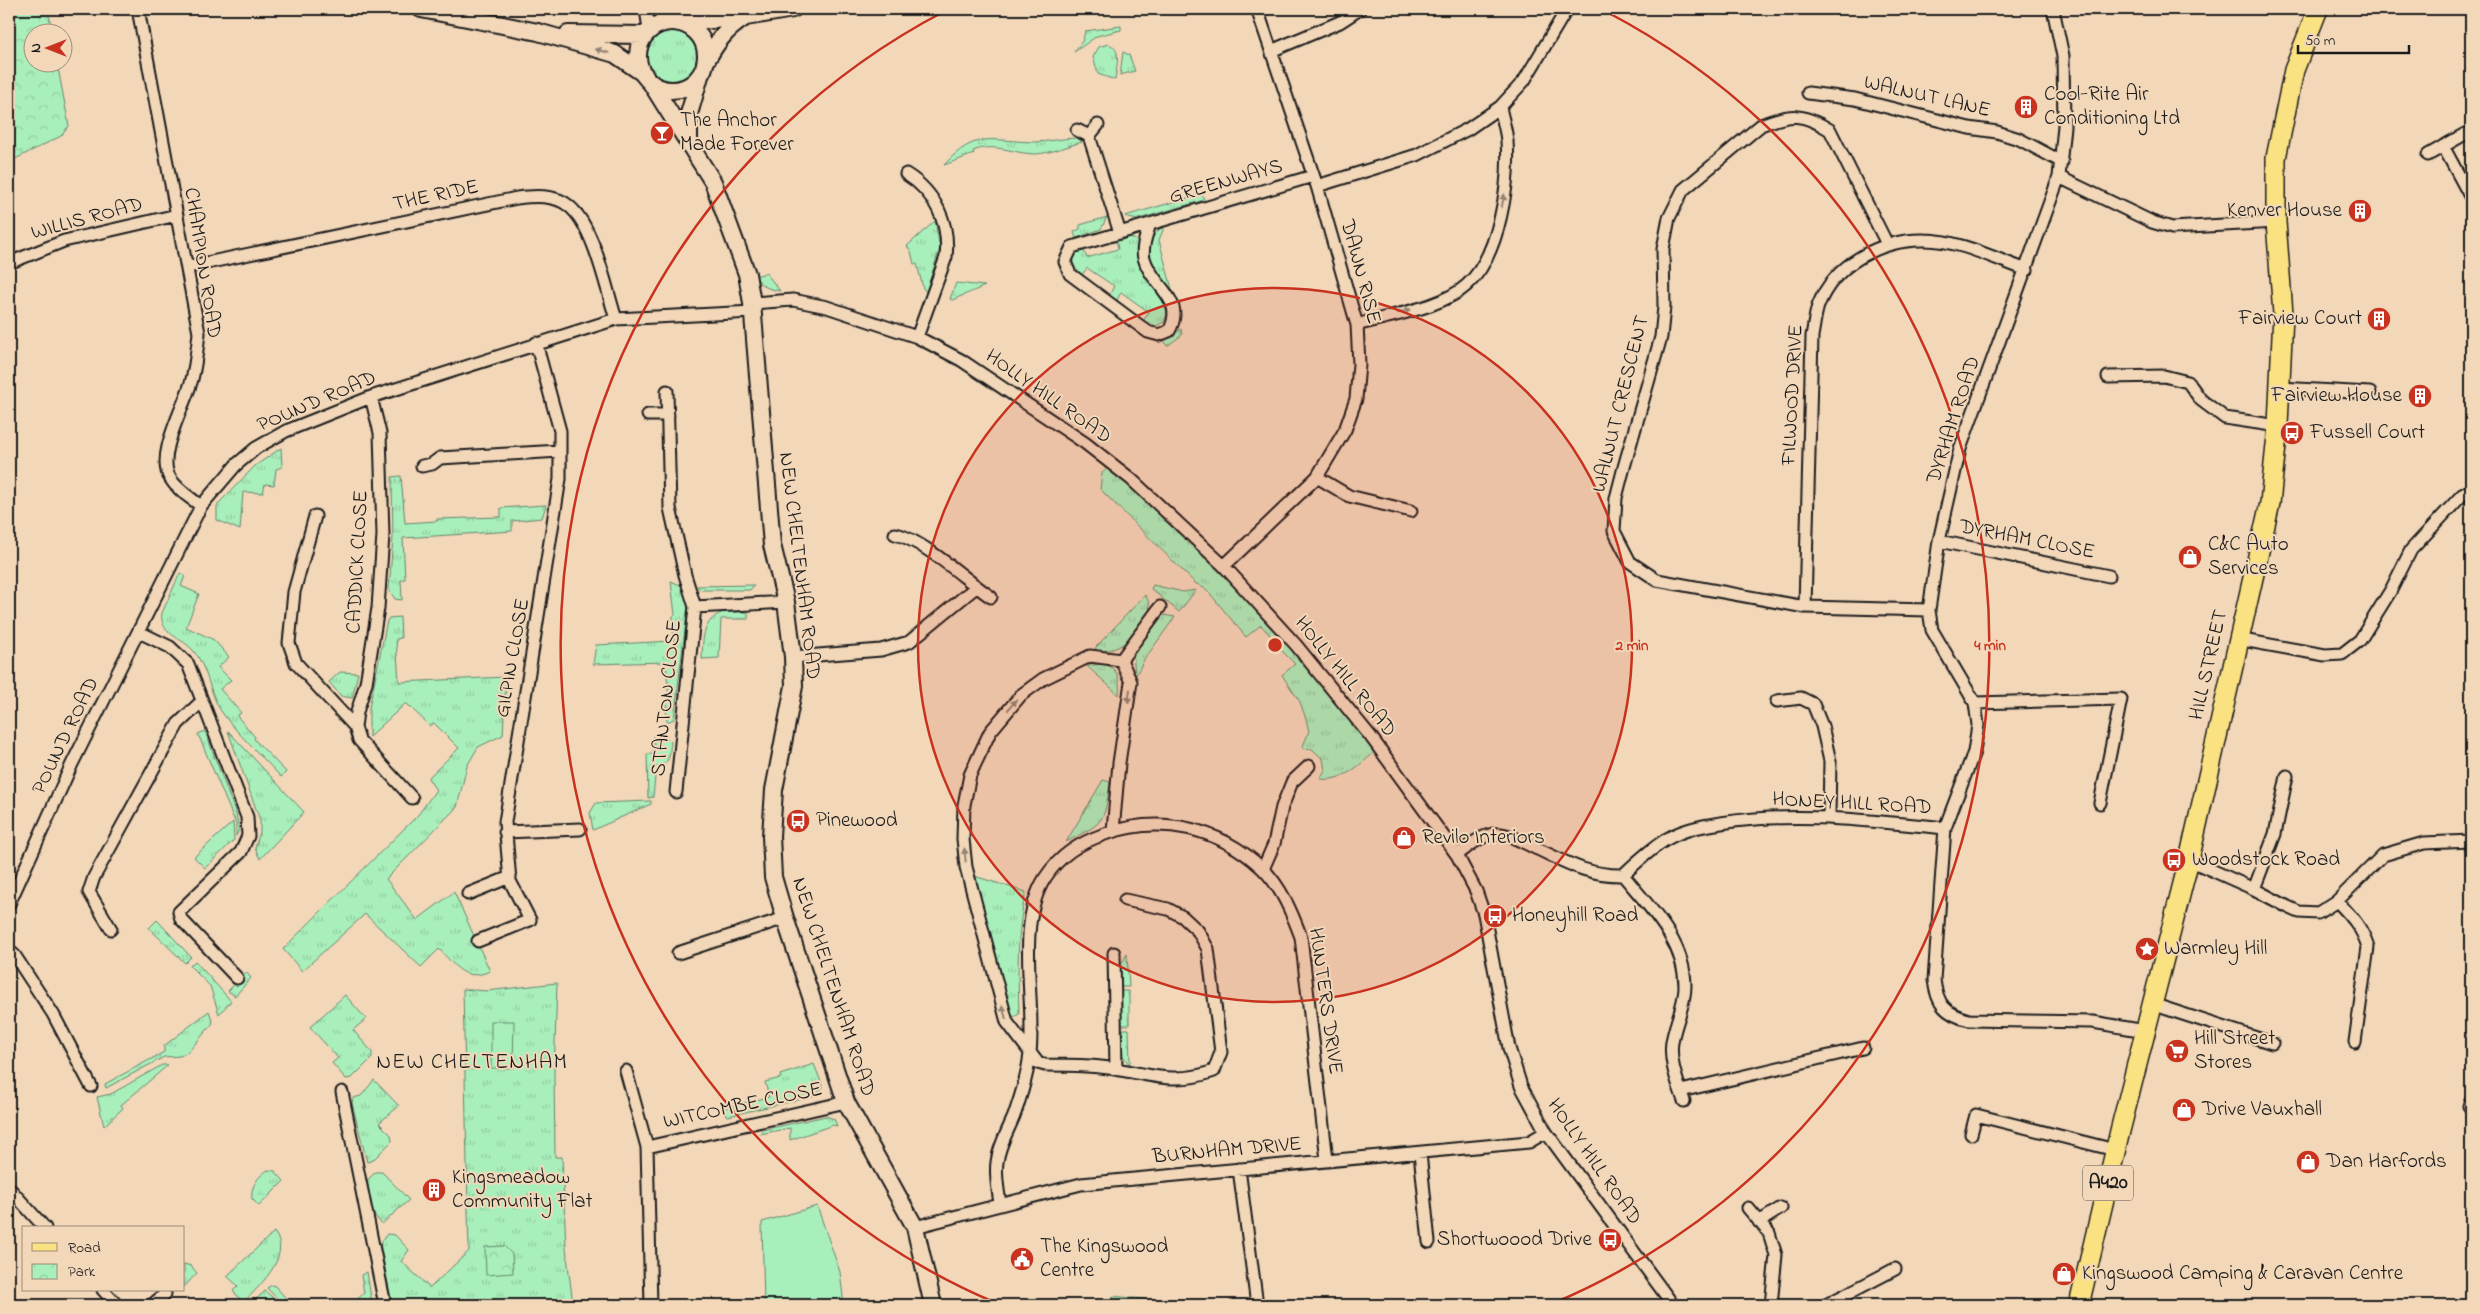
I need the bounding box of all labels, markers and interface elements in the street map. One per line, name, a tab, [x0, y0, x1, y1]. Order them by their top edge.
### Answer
north arrow	[22, 22, 72, 72]
scale bar	[2298, 22, 2409, 54]
text: 50 m	[2305, 30, 2336, 52]
text: N	[26, 43, 47, 53]
one-way arrow	[594, 46, 609, 54]
street label: WALNUT LANE	[1861, 68, 1993, 126]
place label: Cool-Rite Air Conditioning Ltd	[2044, 80, 2180, 136]
building icon: Cool-Rite Air Conditioning Ltd	[2013, 94, 2039, 120]
place label: The Anchor Made Forever	[680, 106, 794, 160]
bar icon: The Anchor Made Forever	[649, 120, 675, 146]
street label: GREENWAYS	[1166, 151, 1286, 213]
street label: THE RIDE	[390, 172, 482, 220]
street label: CHAMPION ROAD	[175, 185, 229, 341]
street label: WILLIS ROAD	[28, 190, 146, 248]
one-way arrow	[1499, 193, 1507, 208]
place label: Kenver House	[2227, 196, 2343, 226]
building icon: Kenver House	[2347, 198, 2373, 224]
street label: DAWN RISE	[1331, 216, 1388, 327]
place label: Fairview Court	[2237, 304, 2362, 334]
building icon: Fairview Court	[2366, 306, 2392, 332]
one-way arrow	[1396, 307, 1411, 315]
street label: WALNUT CRESCENT	[1584, 312, 1658, 496]
street label: FILWOOD DRIVE	[1774, 324, 1812, 467]
street label: HOLLY HILL ROAD	[979, 342, 1117, 452]
street label: DYRHAM ROAD	[1919, 352, 1989, 489]
street label: POUND ROAD	[253, 363, 381, 441]
place label: Fairview House	[2270, 381, 2403, 411]
building icon: Fairview House	[2407, 383, 2433, 409]
place label: Fussell Court	[2309, 418, 2425, 448]
bus stop icon: Fussell Court	[2279, 420, 2305, 446]
street label: NEW CHELTENHAM ROAD	[770, 451, 828, 681]
street label: CADDICK CLOSE	[339, 490, 377, 634]
street label: DYRHAM CLOSE	[1956, 512, 2097, 568]
place label: C&C Auto Services	[2208, 530, 2289, 584]
shop icon: C&C Auto Services	[2177, 544, 2203, 570]
street label: GILPIN CLOSE	[488, 596, 538, 720]
street label: HILL STREET	[2182, 607, 2236, 723]
street label: HOLLY HILL ROAD	[1287, 610, 1403, 744]
street label: STANTON CLOSE	[644, 618, 690, 778]
text: 2 min	[1615, 635, 1649, 657]
text: 4 min	[1973, 635, 2006, 657]
centre of rings	[1266, 636, 1284, 654]
street label: POUND ROAD	[25, 672, 107, 800]
one-way arrow	[1124, 688, 1132, 704]
one-way arrow	[1007, 699, 1018, 712]
street label: HONEY HILL ROAD	[1771, 785, 1933, 823]
place label: Pinewood	[816, 806, 898, 836]
bus stop icon: Pinewood	[785, 808, 811, 834]
place label: Revilo Interiors	[1422, 823, 1545, 853]
shop icon: Revilo Interiors	[1391, 825, 1417, 851]
place label: Woodstock Road	[2192, 845, 2340, 875]
one-way arrow	[961, 846, 969, 862]
bus stop icon: Woodstock Road	[2161, 847, 2187, 873]
street label: NEW CHELTENHAM ROAD	[783, 874, 883, 1100]
place label: Honeyhill Road	[1512, 901, 1638, 933]
bus stop icon: Honeyhill Road	[1482, 903, 1508, 929]
street label: HUNTERS DRIVE	[1300, 926, 1350, 1076]
place label: Warmley Hill	[2164, 934, 2267, 966]
place icon: Warmley Hill	[2134, 936, 2160, 962]
one-way arrow	[1000, 1005, 1008, 1020]
place label: Hill Street Stores	[2194, 1024, 2275, 1078]
supermarket icon: Hill Street Stores	[2164, 1038, 2190, 1064]
district label: NEW CHELTENHAM	[376, 1047, 568, 1079]
street label: WITCOMBE CLOSE	[661, 1074, 825, 1138]
street label: HOLLY HILL ROAD	[1539, 1093, 1649, 1231]
place label: Drive Vauxhall	[2201, 1095, 2322, 1125]
shop icon: Drive Vauxhall	[2171, 1097, 2197, 1123]
street label: BURNHAM DRIVE	[1150, 1130, 1303, 1173]
place label: Dan Harfords	[2325, 1147, 2447, 1177]
shop icon: Dan Harfords	[2295, 1149, 2321, 1175]
place label: Kingsmeadow Community Flat	[452, 1163, 593, 1219]
road number: A420	[2083, 1166, 2133, 1200]
building icon: Kingsmeadow Community Flat	[421, 1177, 447, 1203]
place label: Shortwoood Drive	[1437, 1225, 1593, 1255]
legend	[22, 1226, 185, 1292]
bus stop icon: Shortwoood Drive	[1597, 1227, 1623, 1253]
place label: The Kingswood Centre	[1040, 1232, 1169, 1286]
text: Road	[68, 1237, 101, 1259]
public building icon: The Kingswood Centre	[1009, 1246, 1035, 1272]
place label: Kingswood Camping & Caravan Centre	[2082, 1259, 2404, 1291]
text: Park	[68, 1261, 96, 1283]
shop icon: Kingswood Camping & Caravan Centre	[2051, 1261, 2077, 1287]

